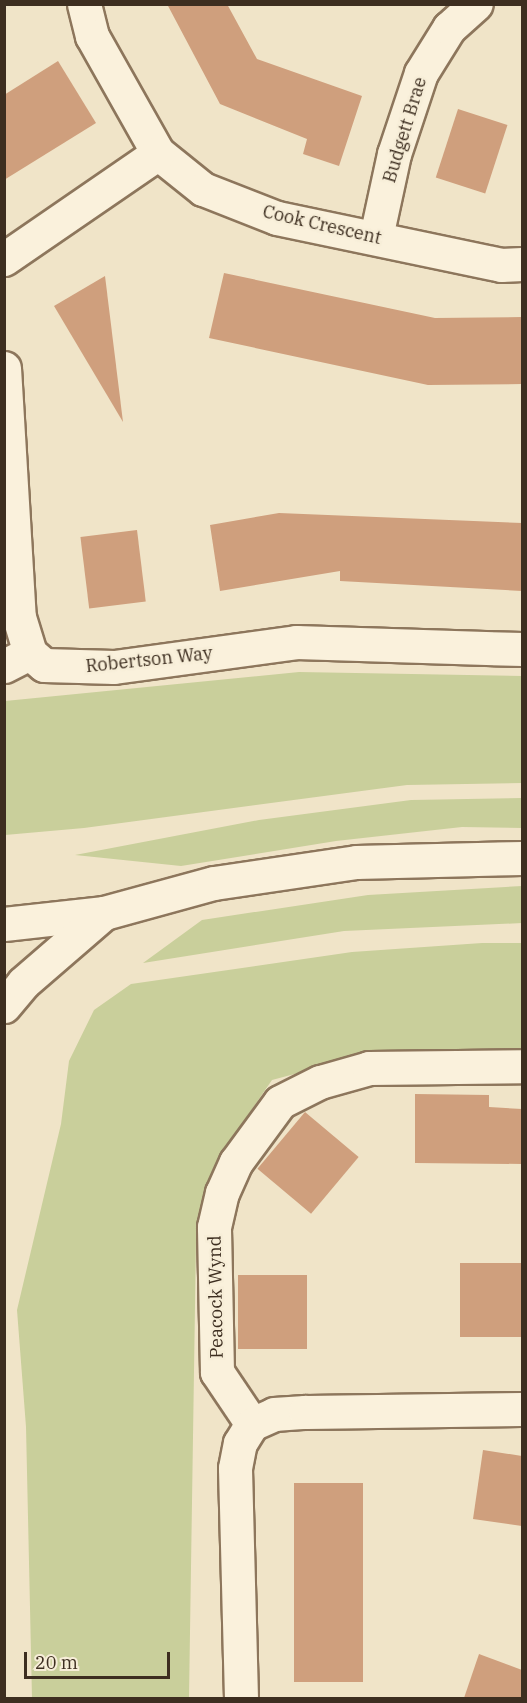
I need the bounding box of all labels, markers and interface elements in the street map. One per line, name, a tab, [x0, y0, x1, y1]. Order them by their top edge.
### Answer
street label: Budgett Brae	[379, 74, 431, 186]
street label: Cook Crescent	[261, 201, 383, 249]
street label: Robertson Way	[85, 643, 213, 677]
street label: Peacock Wynd	[204, 1235, 228, 1359]
scale bar	[27, 1640, 172, 1678]
text: 20 m	[35, 1651, 78, 1674]

